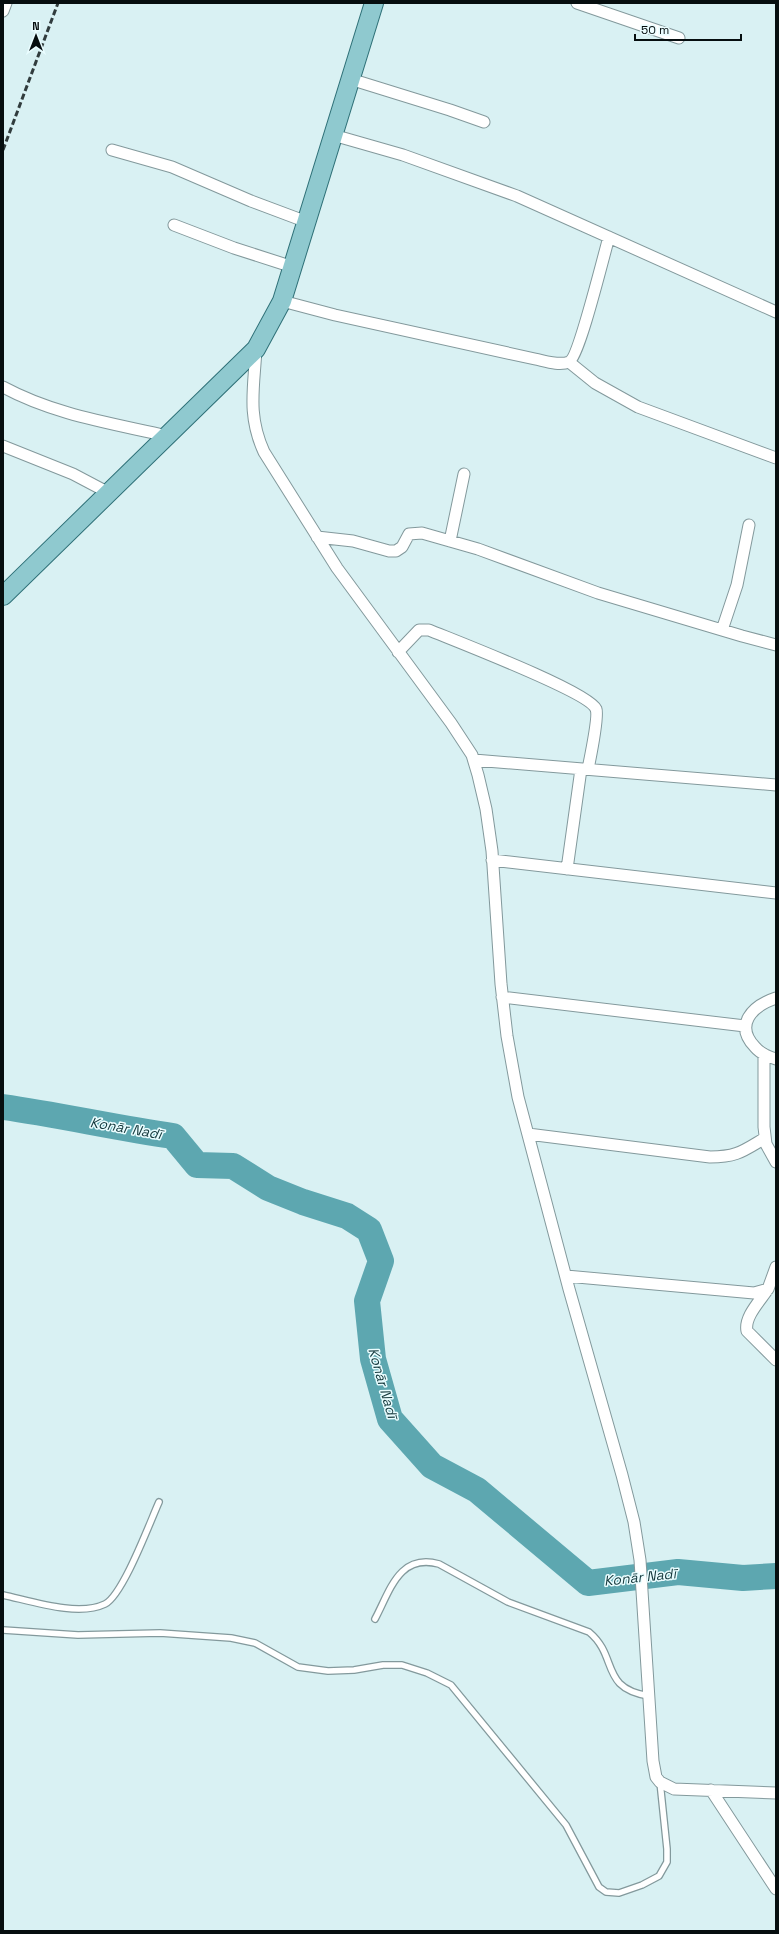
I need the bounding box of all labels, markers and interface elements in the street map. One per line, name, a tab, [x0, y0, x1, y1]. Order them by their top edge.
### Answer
north arrow	[16, 16, 56, 56]
scale bar	[635, 16, 741, 42]
text: N	[32, 19, 40, 33]
text: 50 m	[641, 22, 669, 38]
water label: Konār Nadī	[89, 1113, 167, 1144]
water label: Konār Nadī	[364, 1346, 403, 1424]
water label: Konār Nadī	[603, 1564, 680, 1590]

